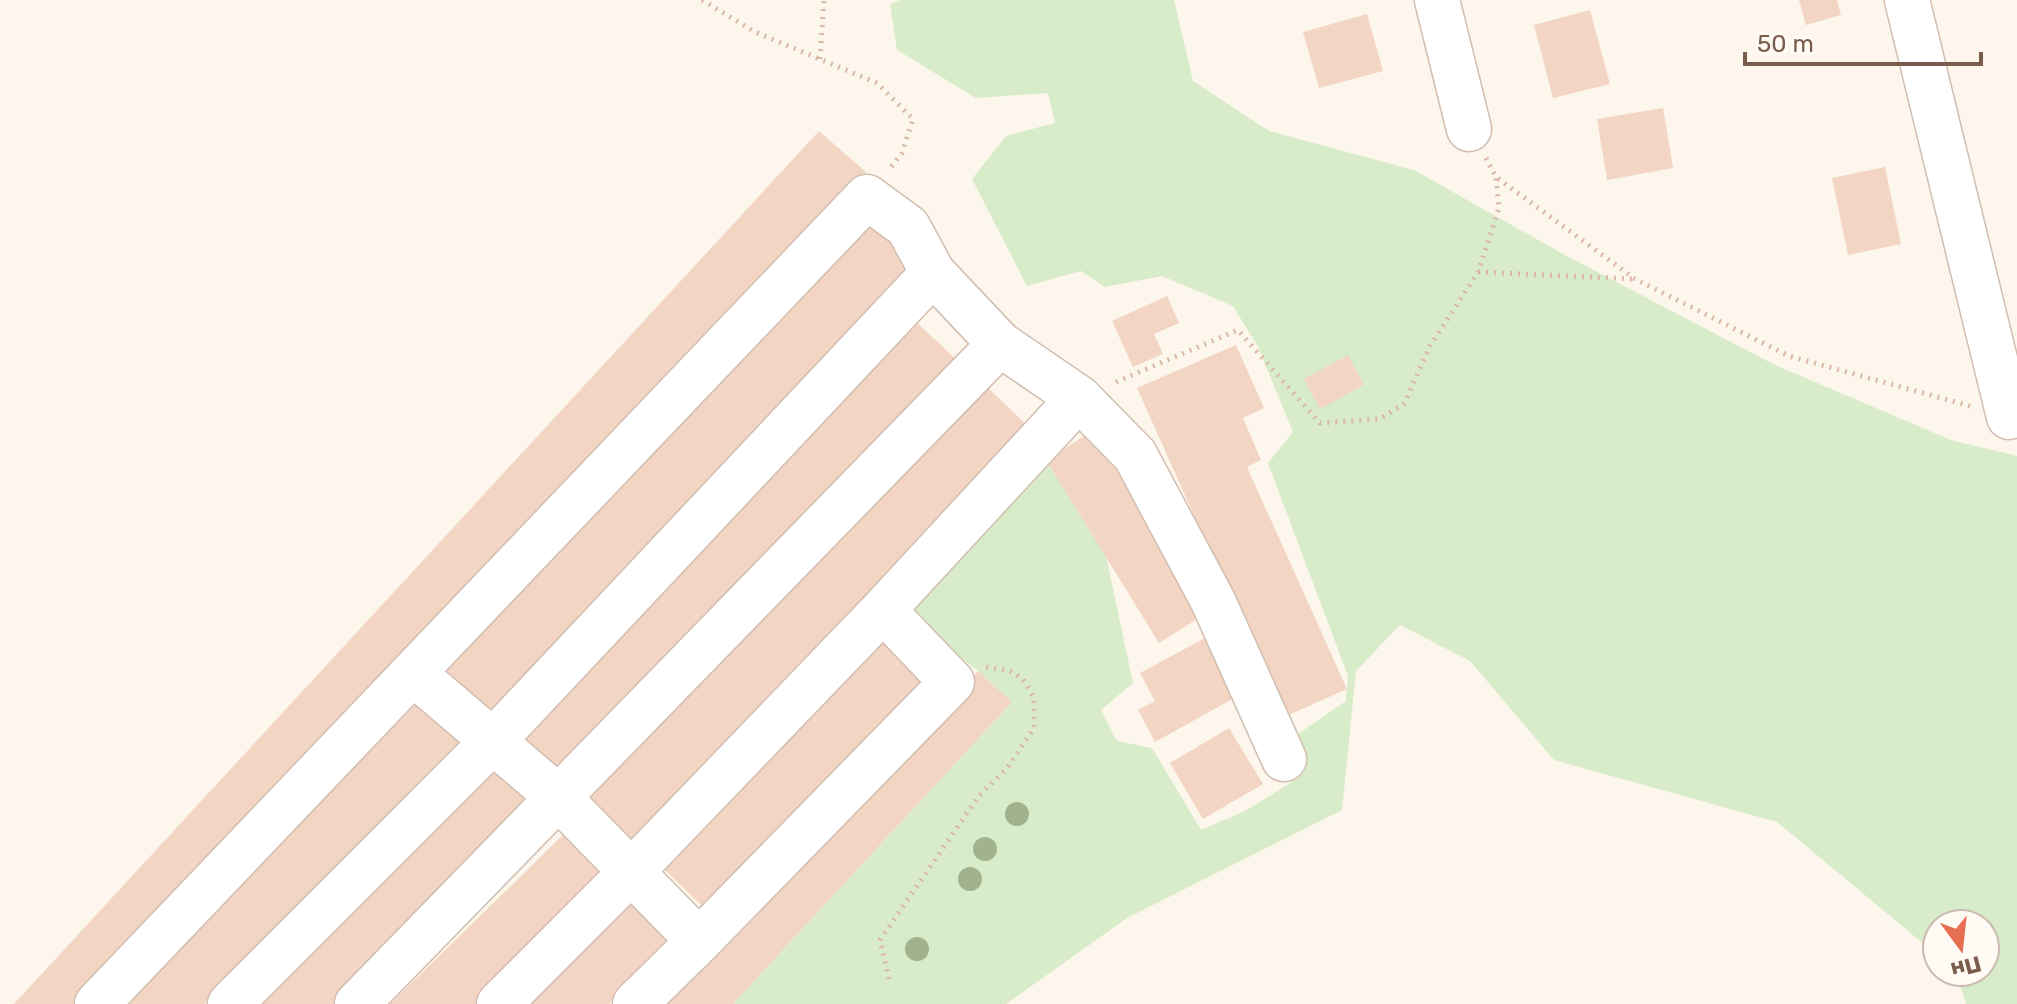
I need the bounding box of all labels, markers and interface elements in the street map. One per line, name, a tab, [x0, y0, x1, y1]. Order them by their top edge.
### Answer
scale bar	[1745, 16, 1981, 66]
text: 50 m	[1757, 30, 1814, 58]
north arrow	[1921, 908, 2001, 988]
text: Пн	[1948, 950, 1984, 984]

